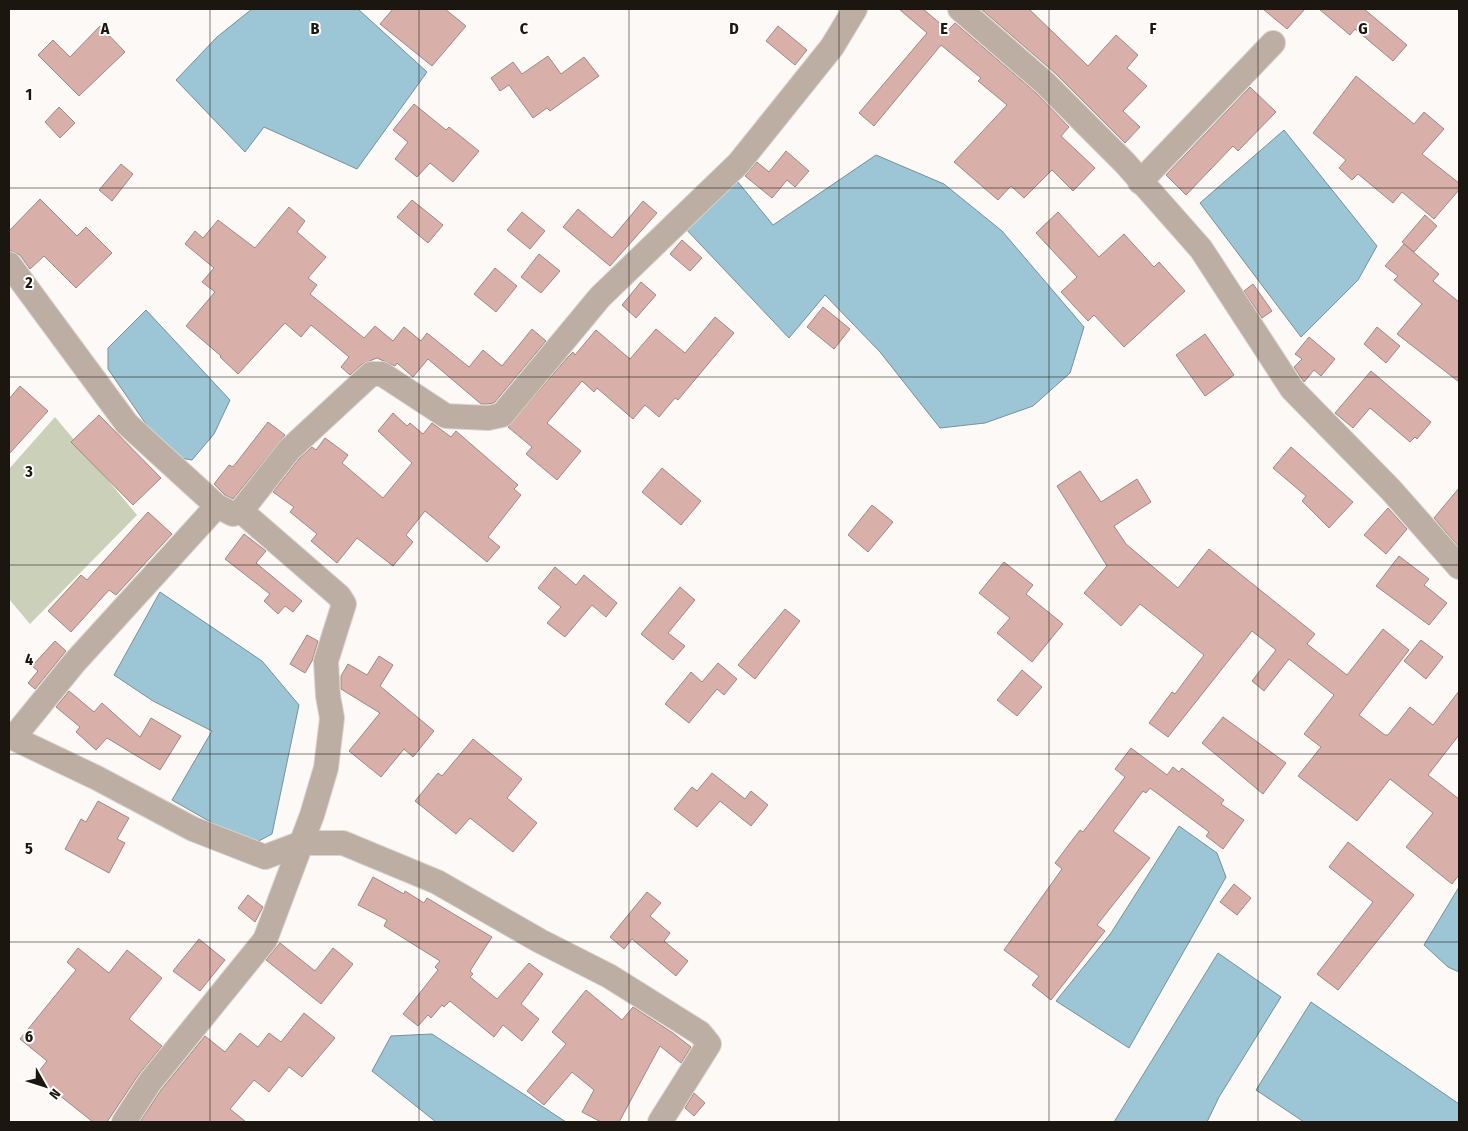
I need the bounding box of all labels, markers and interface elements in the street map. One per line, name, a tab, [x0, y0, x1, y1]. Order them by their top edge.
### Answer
text: A	[100, 19, 110, 38]
text: B	[311, 19, 320, 38]
text: C	[520, 19, 529, 38]
text: D	[729, 19, 739, 38]
text: E	[940, 19, 948, 38]
text: F	[1149, 19, 1157, 38]
text: G	[1358, 19, 1368, 38]
text: 1	[26, 85, 32, 104]
text: 2	[24, 273, 33, 292]
text: 3	[24, 462, 33, 481]
text: 4	[25, 650, 33, 669]
text: 5	[25, 839, 33, 858]
text: 6	[25, 1027, 33, 1046]
north arrow	[20, 1061, 70, 1111]
text: N	[45, 1085, 64, 1102]

